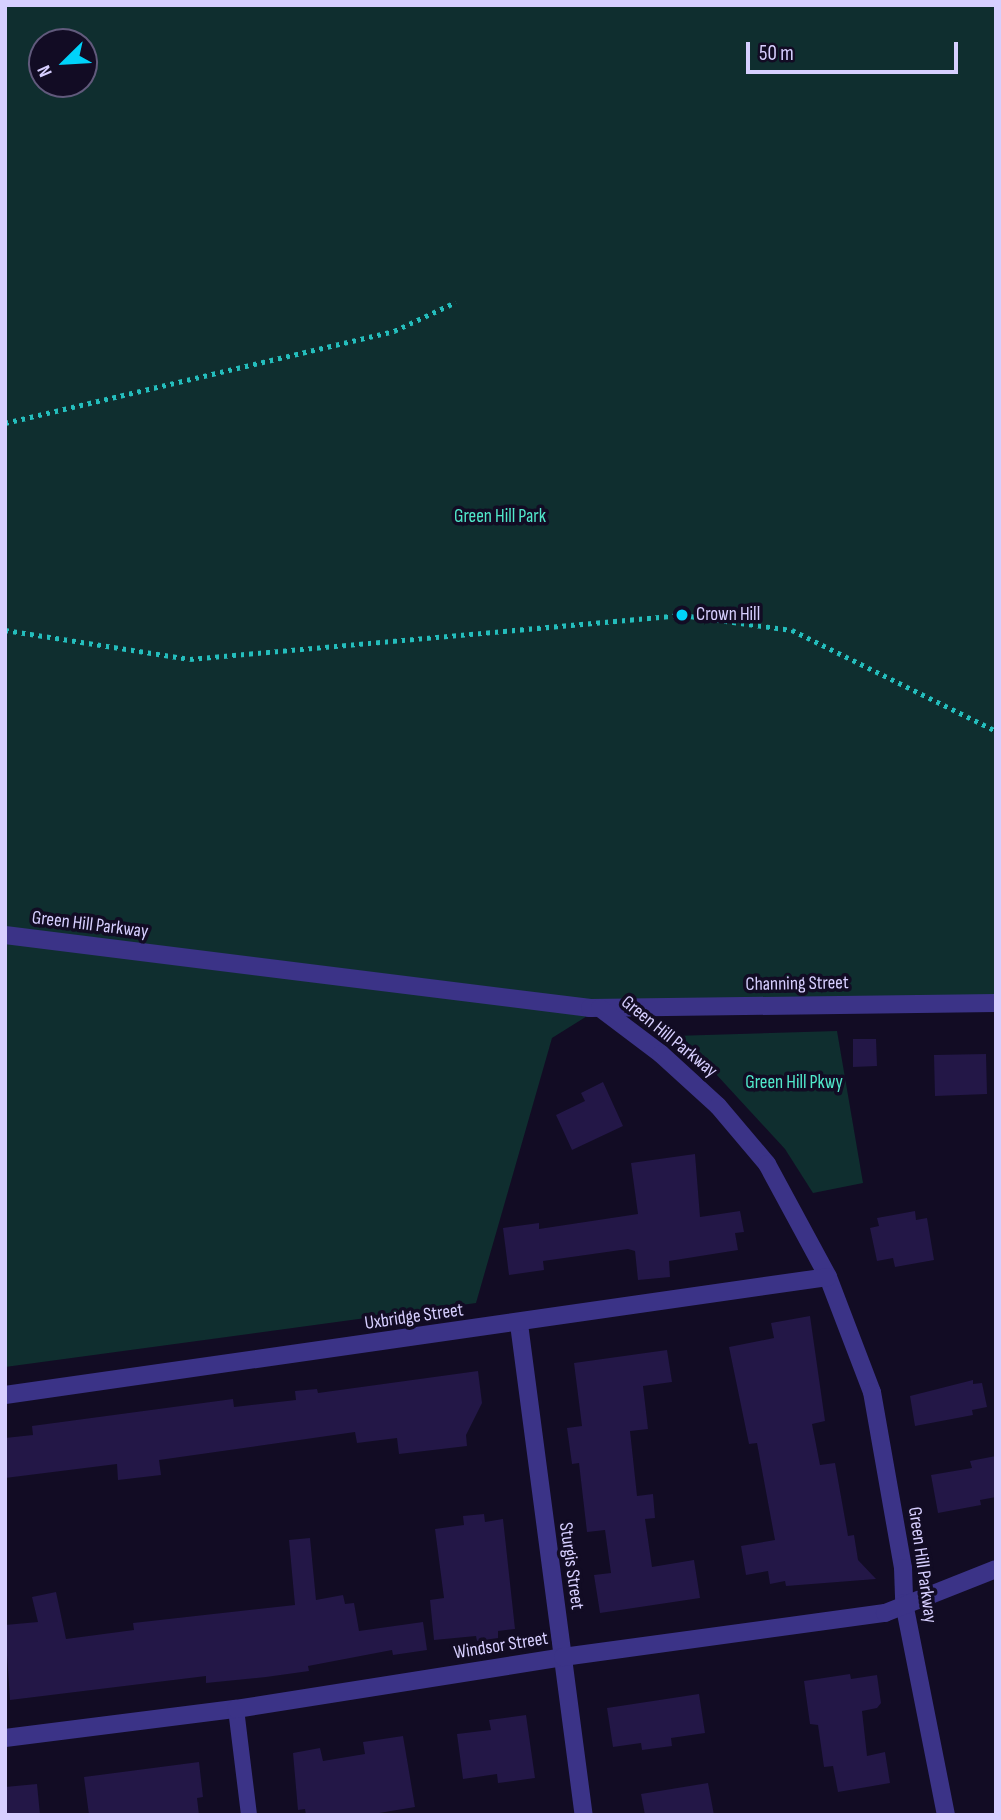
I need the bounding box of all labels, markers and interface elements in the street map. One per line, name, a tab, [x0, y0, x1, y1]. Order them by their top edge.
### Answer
north arrow	[28, 28, 98, 98]
scale bar	[749, 28, 961, 72]
text: 50 m	[759, 41, 794, 66]
text: N	[33, 62, 58, 80]
park label: Green Hill Park	[454, 506, 546, 528]
place label: Crown Hill	[696, 604, 760, 626]
marker: Crown Hill	[674, 607, 690, 623]
street label: Green Hill Parkway	[30, 907, 150, 943]
street label: Channing Street	[745, 972, 849, 996]
street label: Green Hill Parkway	[616, 991, 722, 1083]
park label: Green Hill Pkwy	[745, 1072, 843, 1094]
street label: Uxbridge Street	[363, 1299, 465, 1335]
street label: Green Hill Parkway	[903, 1505, 941, 1625]
street label: Sturgis Street	[554, 1521, 588, 1611]
street label: Windsor Street	[452, 1627, 550, 1665]

